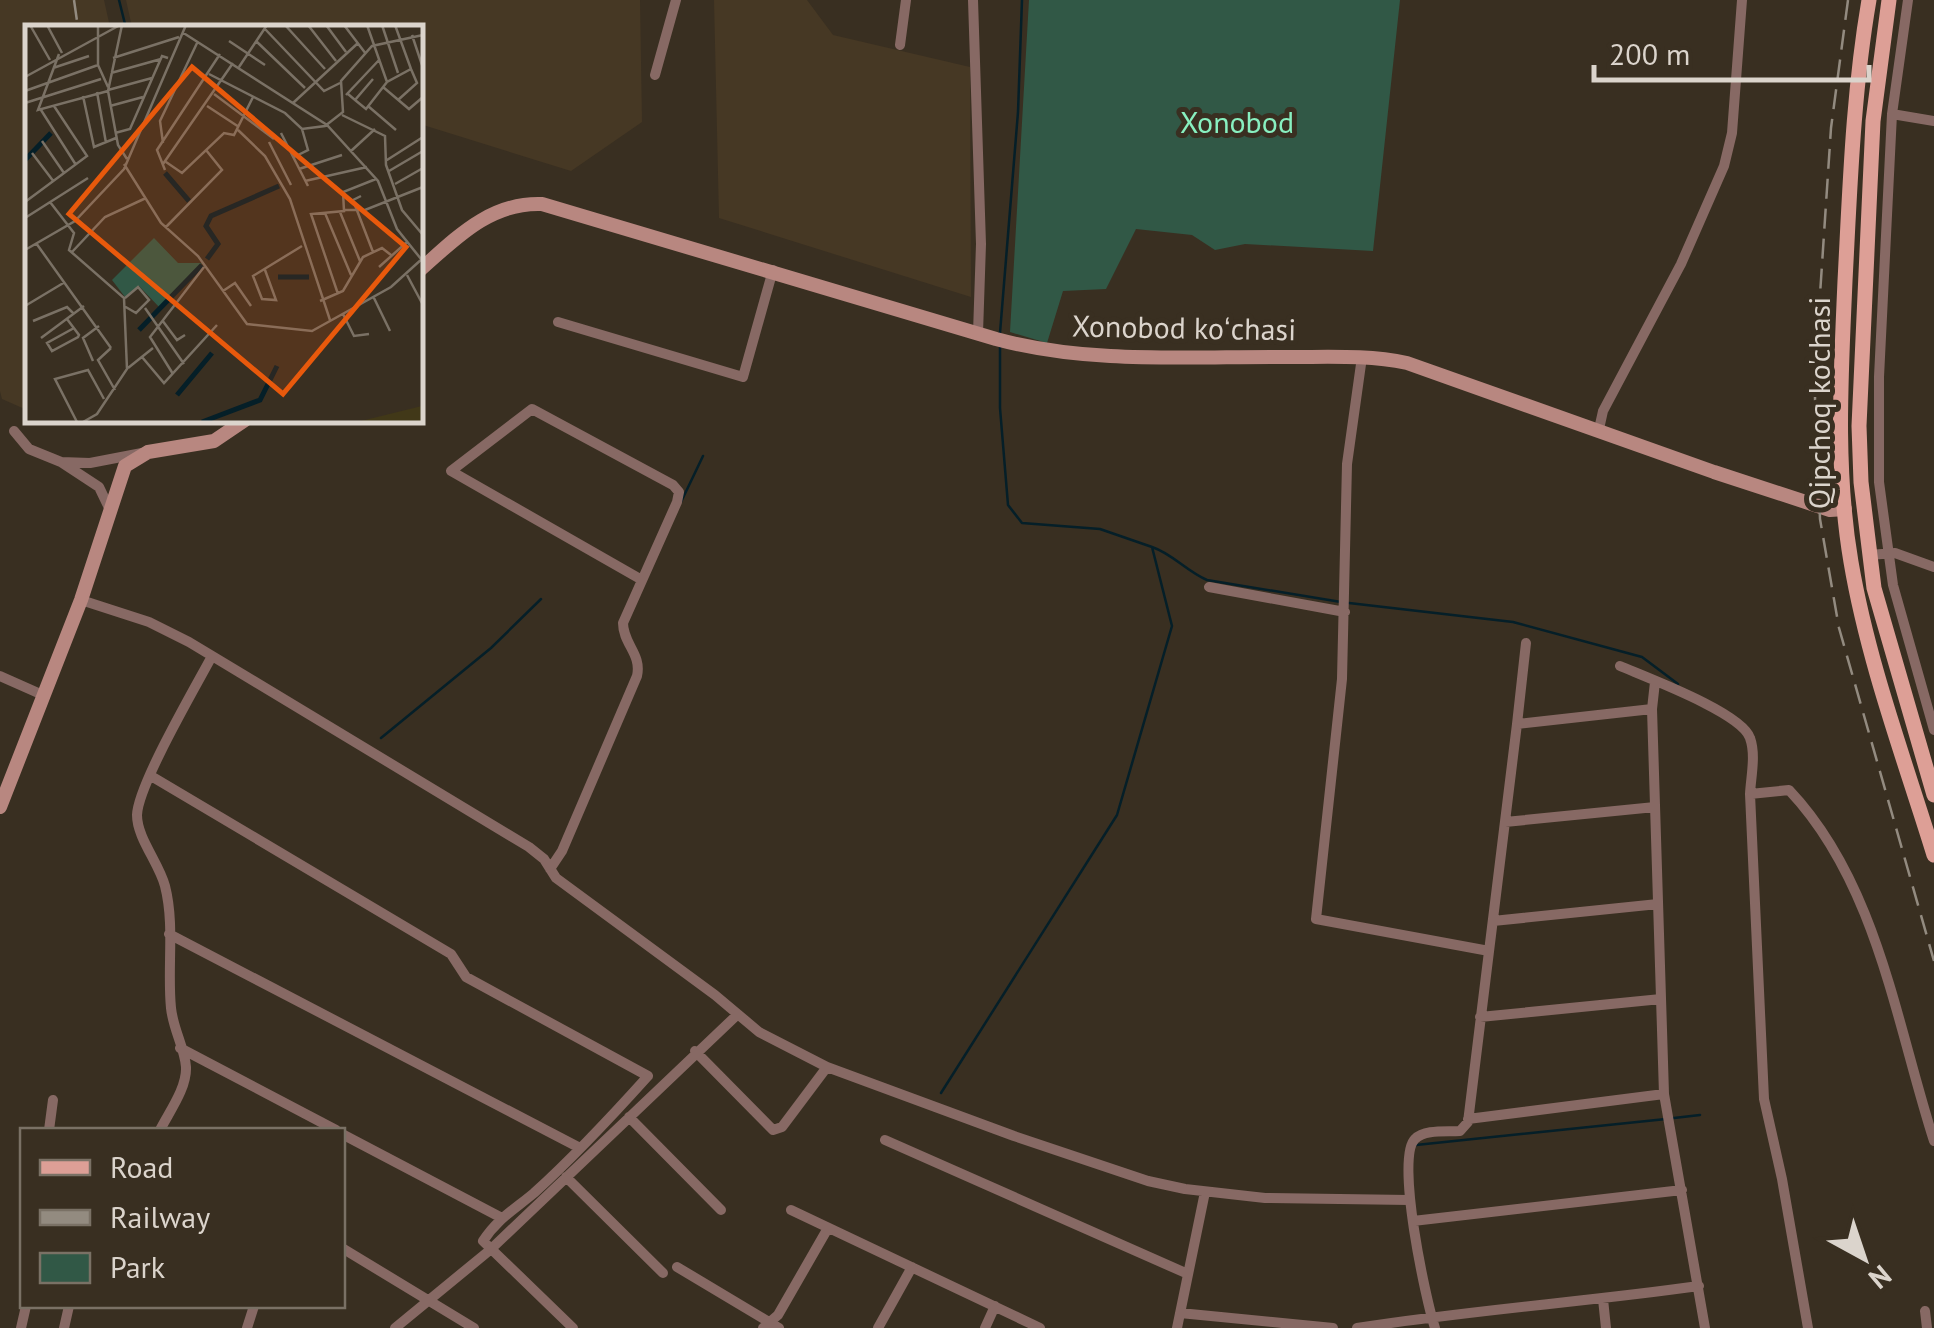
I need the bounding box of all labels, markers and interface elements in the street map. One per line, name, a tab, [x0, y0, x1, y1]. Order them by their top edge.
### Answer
scale bar	[1594, 20, 1869, 82]
inset map	[25, 25, 422, 422]
text: 200 m	[1609, 34, 1690, 73]
park label: Xonobod	[1180, 102, 1294, 141]
street label: Qipchoq ko'chasi	[1799, 297, 1838, 509]
street label: Xonobod koʻchasi	[1071, 306, 1297, 348]
legend	[20, 1128, 345, 1308]
text: Road	[110, 1147, 174, 1186]
text: Railway	[110, 1197, 210, 1236]
north arrow	[1814, 1208, 1914, 1308]
text: Park	[110, 1247, 166, 1286]
text: N	[1861, 1257, 1899, 1298]

